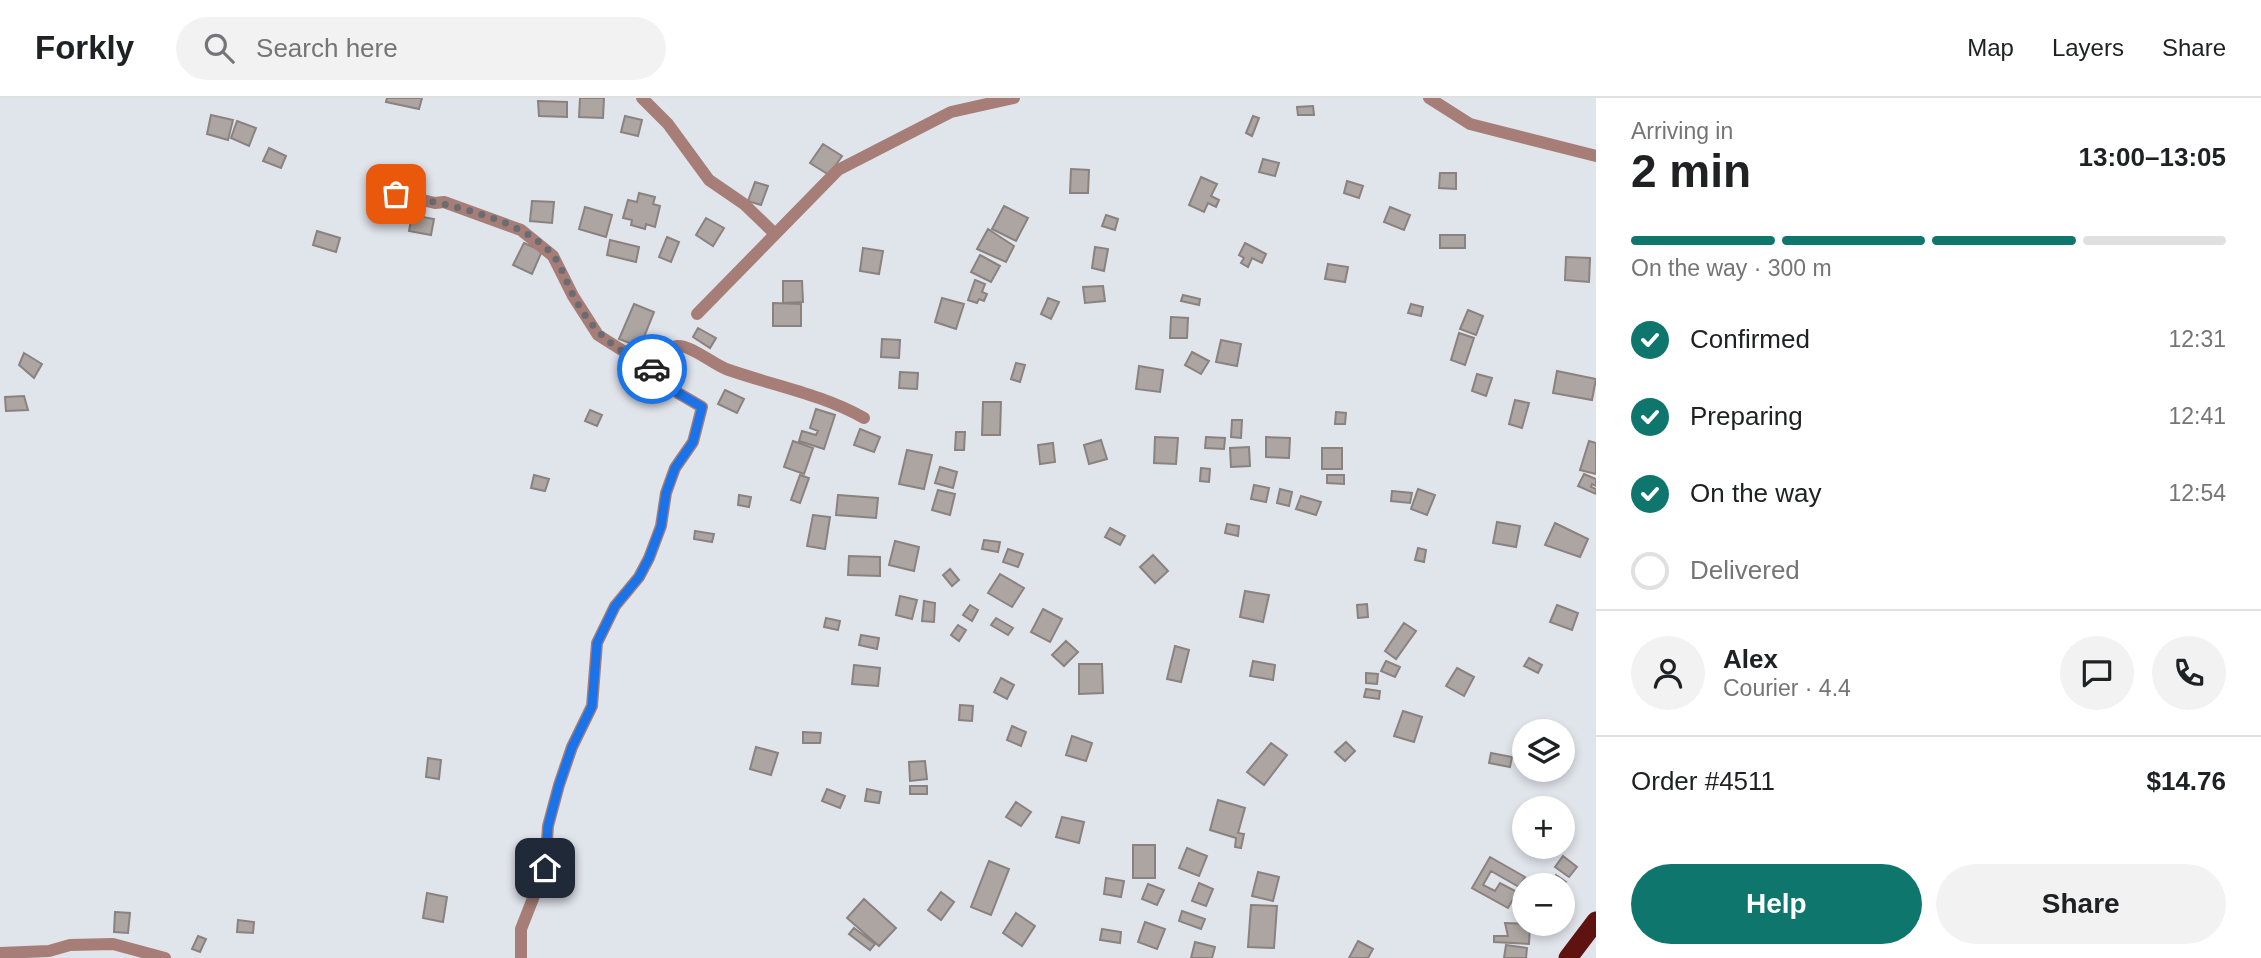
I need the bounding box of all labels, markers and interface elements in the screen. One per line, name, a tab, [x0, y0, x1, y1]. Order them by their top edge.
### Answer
search box	[176, 17, 666, 80]
text: Forkly	[35, 29, 134, 66]
icon: search	[200, 29, 238, 67]
text: Search here	[256, 33, 398, 63]
text: Map	[1967, 34, 2014, 61]
text: Layers	[2052, 34, 2124, 61]
text: Share	[2162, 34, 2226, 61]
text: Arriving in	[1631, 118, 1733, 144]
text: 13:00–13:05	[2079, 142, 2226, 172]
text: 2 min	[1631, 145, 1751, 197]
pin	[366, 164, 426, 224]
icon: bag	[377, 175, 415, 213]
text: On the way · 300 m	[1631, 255, 1832, 281]
icon: check	[1631, 321, 1669, 359]
text: Confirmed	[1690, 324, 1810, 354]
text: 12:31	[2168, 326, 2226, 352]
courier	[617, 334, 687, 404]
icon: car	[633, 350, 671, 388]
icon: check	[1631, 398, 1669, 436]
text: Preparing	[1690, 401, 1803, 431]
text: 12:41	[2168, 403, 2226, 429]
icon: check	[1631, 475, 1669, 513]
text: On the way	[1690, 478, 1822, 508]
text: 12:54	[2168, 480, 2226, 506]
text: Delivered	[1690, 555, 1800, 585]
button: person	[1631, 636, 1705, 710]
button: chat	[2060, 636, 2134, 710]
button: phone	[2152, 636, 2226, 710]
text: Alex	[1723, 644, 1778, 674]
text: Courier · 4.4	[1723, 675, 1851, 701]
map controls	[1512, 719, 1575, 936]
button: layers	[1512, 719, 1575, 782]
text: Order #4511	[1631, 766, 1775, 796]
text: $14.76	[2146, 766, 2226, 796]
button: +	[1512, 796, 1575, 859]
pin	[515, 838, 575, 898]
icon: home	[526, 849, 564, 887]
button: Help	[1631, 864, 1922, 944]
button: Share	[1936, 864, 2226, 944]
button: −	[1512, 873, 1575, 936]

